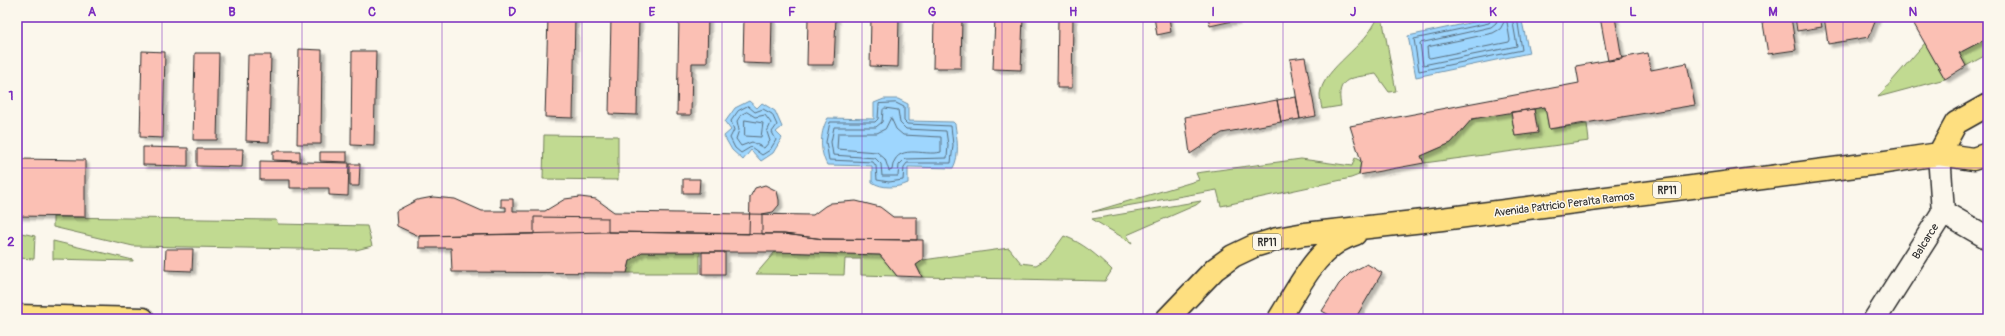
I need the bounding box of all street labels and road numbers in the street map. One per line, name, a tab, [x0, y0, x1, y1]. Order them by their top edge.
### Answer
road number: RP11	[1653, 182, 1681, 198]
street label: Avenida Patricio Peralta Ramos	[1493, 189, 1635, 220]
street label: Balcarce	[1909, 221, 1942, 262]
road number: RP11	[1253, 234, 1281, 250]

